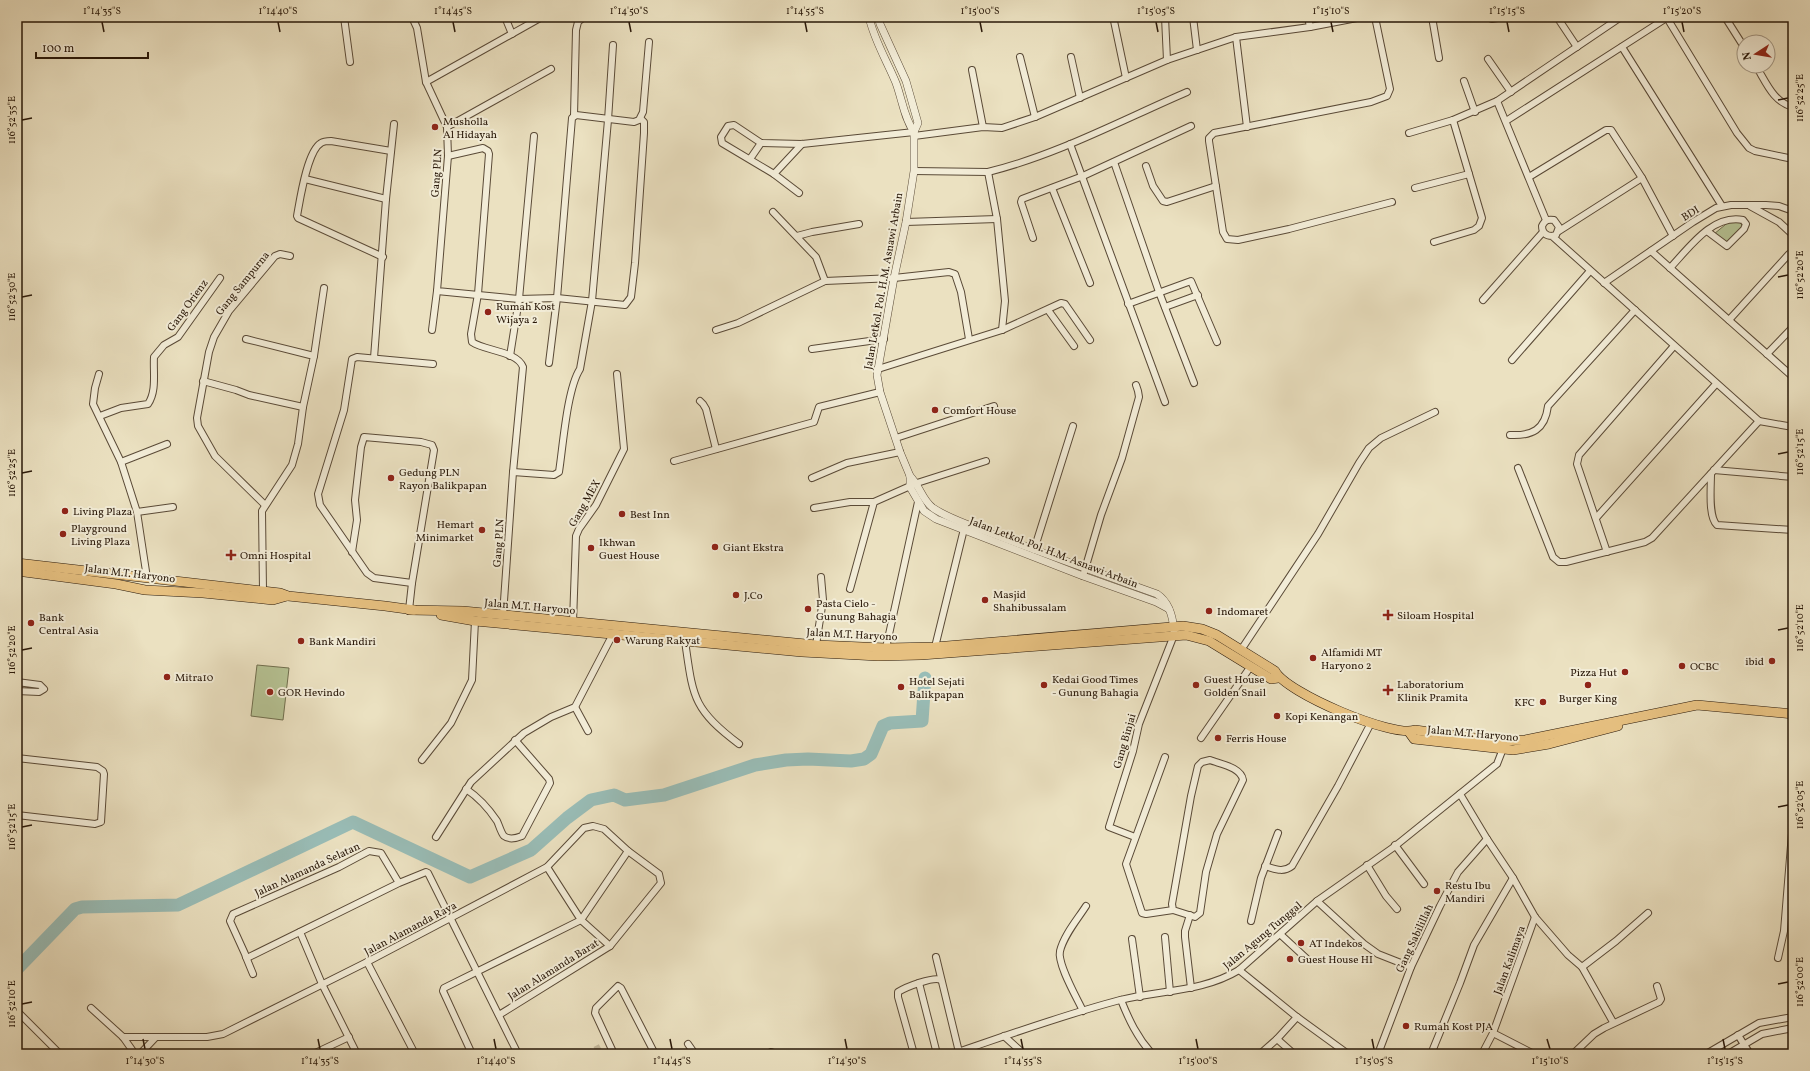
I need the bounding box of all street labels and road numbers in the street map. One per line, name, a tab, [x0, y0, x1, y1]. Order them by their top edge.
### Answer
street label: Gang PLN	[428, 148, 447, 198]
street label: Jalan Letkol. Pol. H.M. Asnawi Arbain	[862, 191, 908, 371]
street label: BDI	[1679, 203, 1703, 226]
street label: Gang Sampurna	[213, 248, 274, 319]
street label: Gang Orienz	[164, 276, 213, 335]
street label: Gang MEX	[566, 477, 605, 530]
street label: Jalan Letkol. Pol. H.M. Asnawi Arbain	[967, 514, 1140, 593]
street label: Gang PLN	[490, 518, 509, 568]
street label: Jalan M.T. Haryono	[84, 561, 176, 588]
street label: Jalan M.T. Haryono	[484, 596, 576, 619]
street label: Jalan M.T. Haryono	[806, 626, 898, 645]
street label: Gang Binjai	[1110, 712, 1140, 771]
street label: Jalan M.T. Haryono	[1427, 723, 1519, 746]
street label: Jalan Alamanda Selatan	[253, 839, 363, 901]
street label: Jalan Alamanda Raya	[362, 898, 460, 960]
street label: Jalan Agung Tunggal	[1220, 899, 1306, 974]
street label: Gang Sabilillah	[1393, 902, 1438, 975]
street label: Jalan Kalimaya	[1491, 923, 1530, 997]
street label: Jalan Alamanda Barat	[505, 936, 602, 1004]

